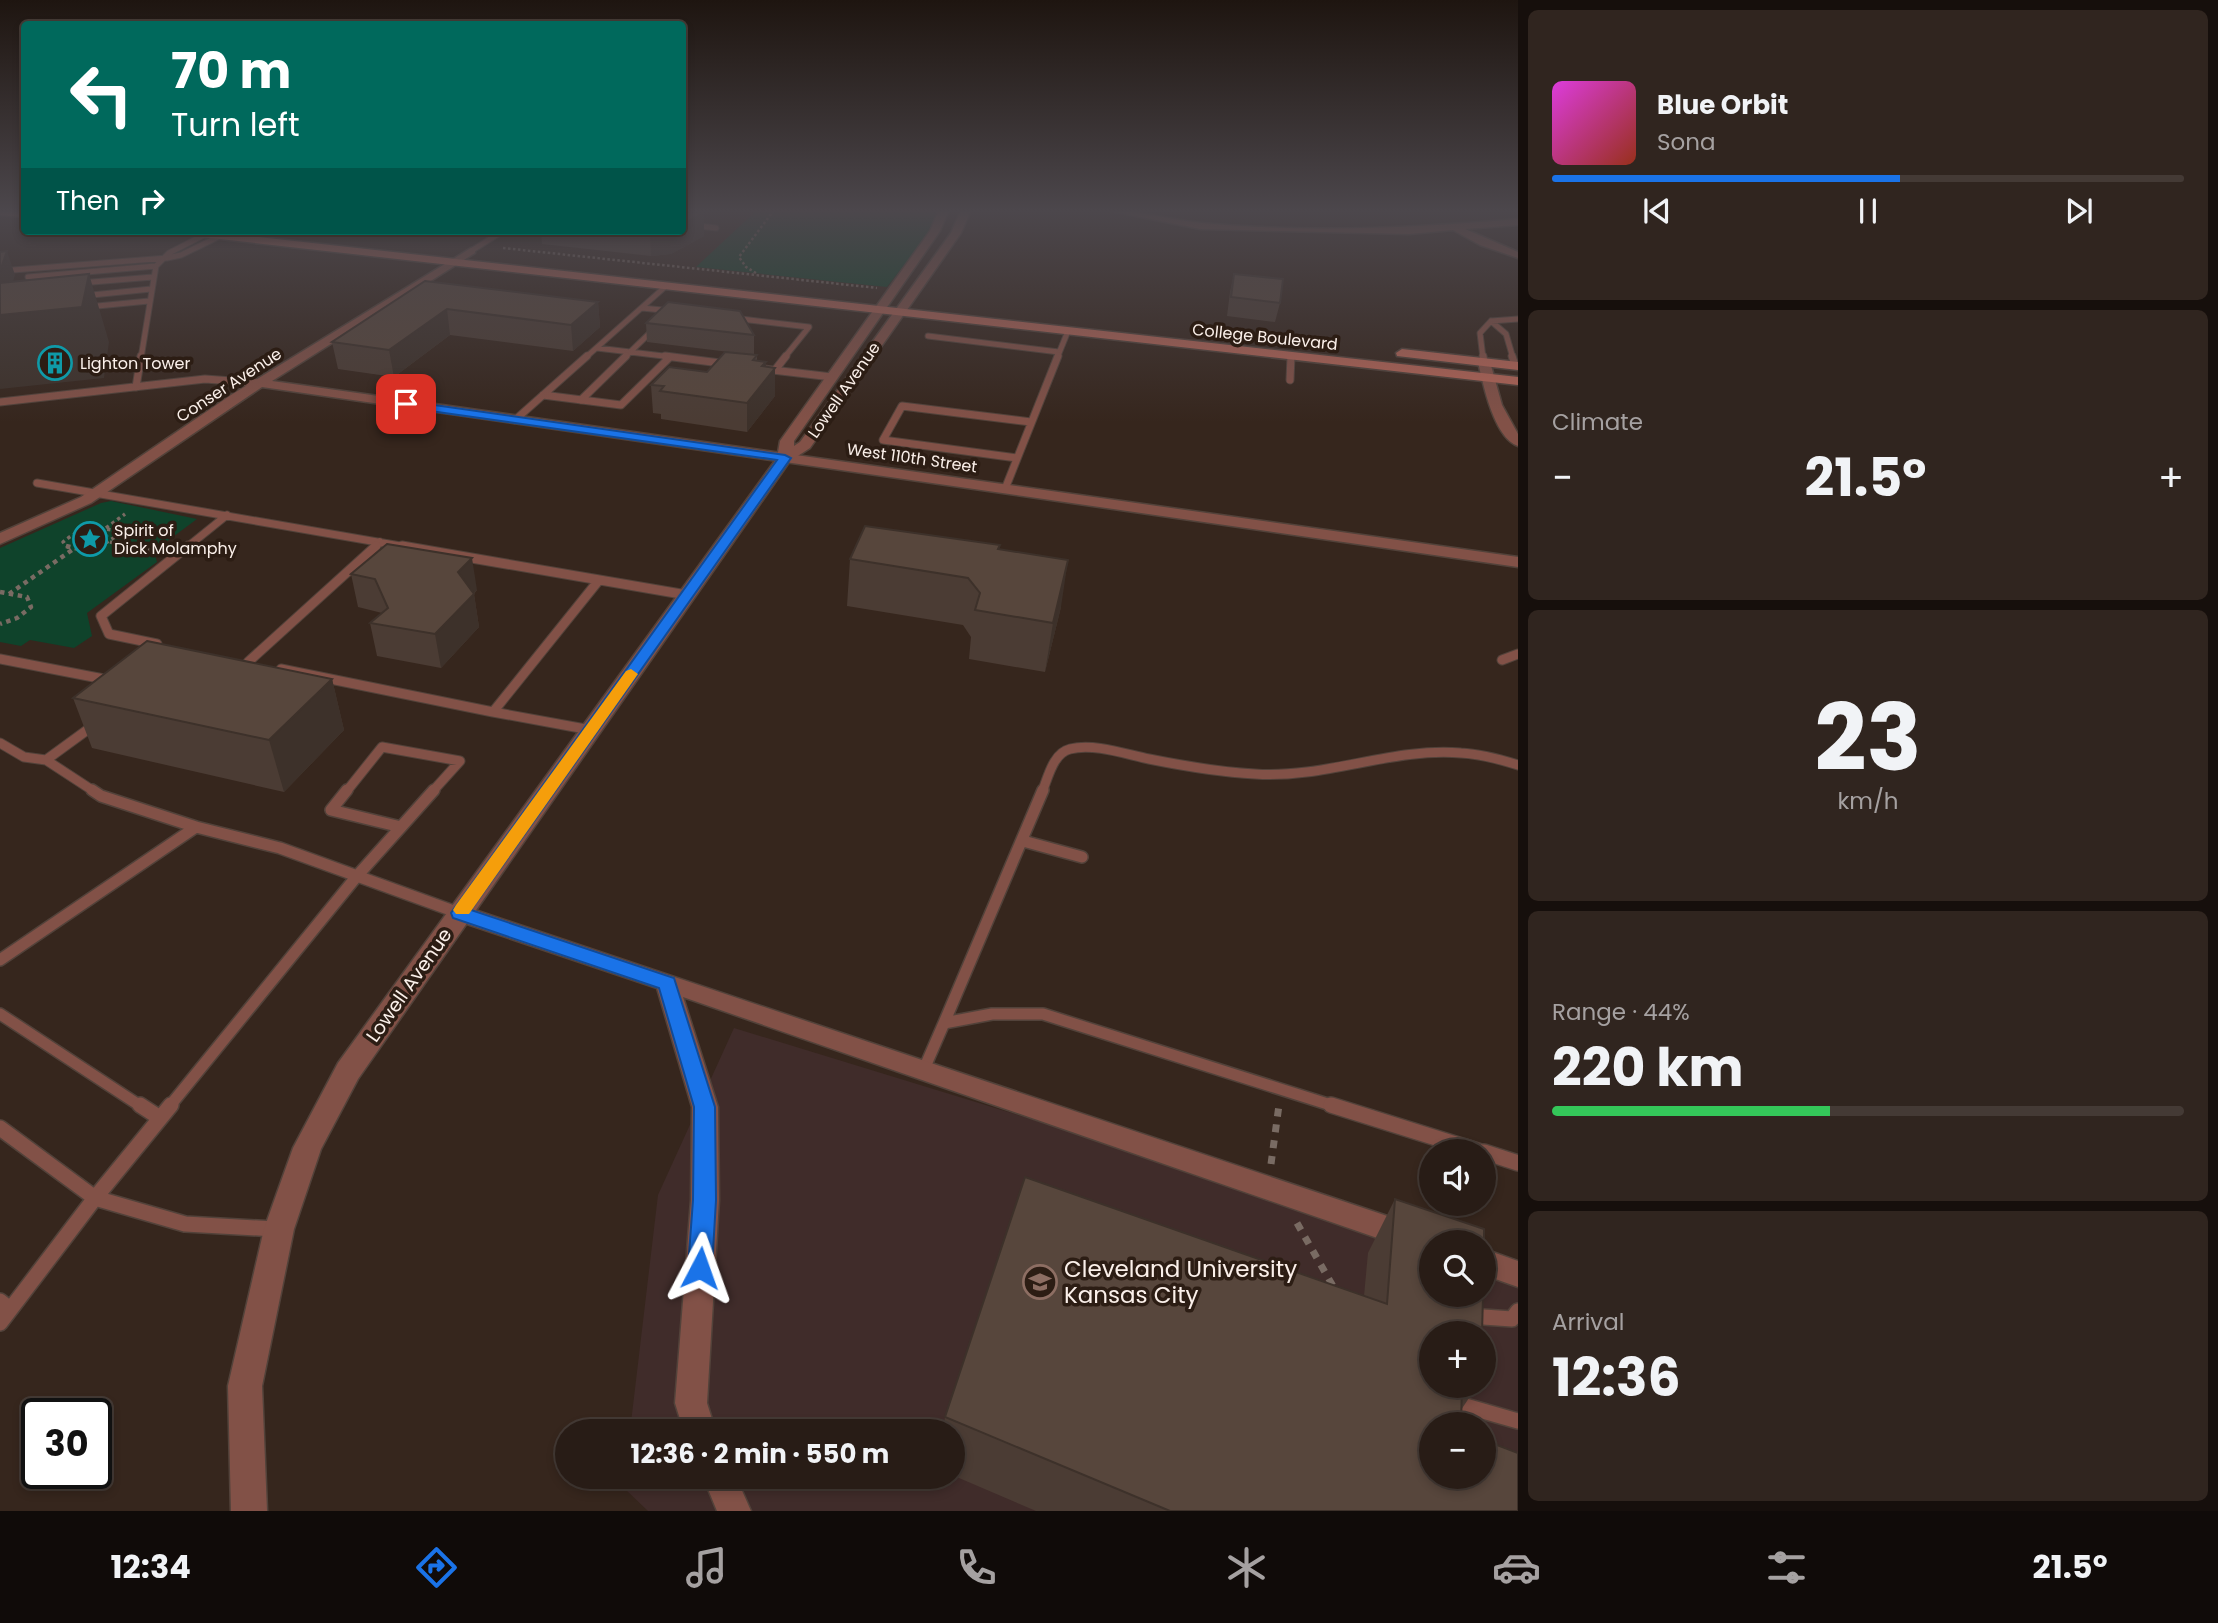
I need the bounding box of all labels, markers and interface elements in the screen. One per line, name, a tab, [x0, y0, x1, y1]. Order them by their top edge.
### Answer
text: 70 m	[171, 37, 291, 105]
icon: left	[56, 49, 147, 140]
text: Blue Orbit	[1657, 87, 1788, 123]
text: Turn left	[171, 102, 300, 147]
text: Sona	[1657, 126, 1716, 158]
icon: right	[133, 182, 171, 220]
text: Then	[56, 183, 119, 219]
icon: previous	[1638, 192, 1676, 230]
icon: pause	[1849, 192, 1887, 230]
icon: next	[2060, 192, 2098, 230]
street label: College Boulevard	[1191, 318, 1339, 356]
street label: Lowell Avenue	[802, 337, 886, 443]
street label: Conser Avenue	[172, 342, 286, 428]
building icon: Lighton Tower	[36, 344, 74, 382]
place label: Lighton Tower	[80, 352, 190, 375]
pin	[376, 374, 436, 434]
icon: arrive	[387, 385, 425, 423]
text: Climate	[1552, 406, 1643, 438]
street label: West 110th Street	[845, 437, 979, 479]
text: 21.5°	[1805, 441, 1926, 514]
text: −	[1552, 451, 1573, 504]
text: +	[2158, 451, 2184, 504]
place label: Spirit of Dick Molamphy	[114, 519, 237, 560]
place icon: Spirit of Dick Molamphy	[71, 520, 109, 558]
text: 23	[1814, 674, 1922, 802]
text: km/h	[1837, 785, 1899, 817]
street label: Lowell Avenue	[360, 923, 458, 1047]
text: Range · 44%	[1552, 996, 1690, 1028]
text: 220 km	[1552, 1031, 1744, 1104]
map controls	[1419, 1139, 1496, 1489]
button: sound	[1419, 1139, 1496, 1216]
button: search	[1419, 1230, 1496, 1307]
position arrow	[663, 1231, 737, 1305]
place label: Cleveland University Kansas City	[1064, 1253, 1297, 1311]
school or university icon: Cleveland University Kansas City	[1021, 1263, 1059, 1301]
text: Arrival	[1552, 1306, 1624, 1338]
button: +	[1419, 1321, 1496, 1398]
text: 12:36	[1552, 1341, 1681, 1414]
speed limit sign: 30	[21, 1398, 112, 1489]
button: −	[1419, 1412, 1496, 1489]
text: 12:36 · 2 min · 550 m	[631, 1436, 889, 1472]
icon: directions	[412, 1543, 461, 1592]
icon: music	[682, 1543, 731, 1592]
icon: phone	[952, 1543, 1001, 1592]
icon: climate	[1222, 1543, 1271, 1592]
icon: car	[1492, 1543, 1541, 1592]
icon: filters	[1762, 1543, 1811, 1592]
text: 12:34	[111, 1544, 191, 1589]
text: 21.5°	[2033, 1544, 2107, 1589]

